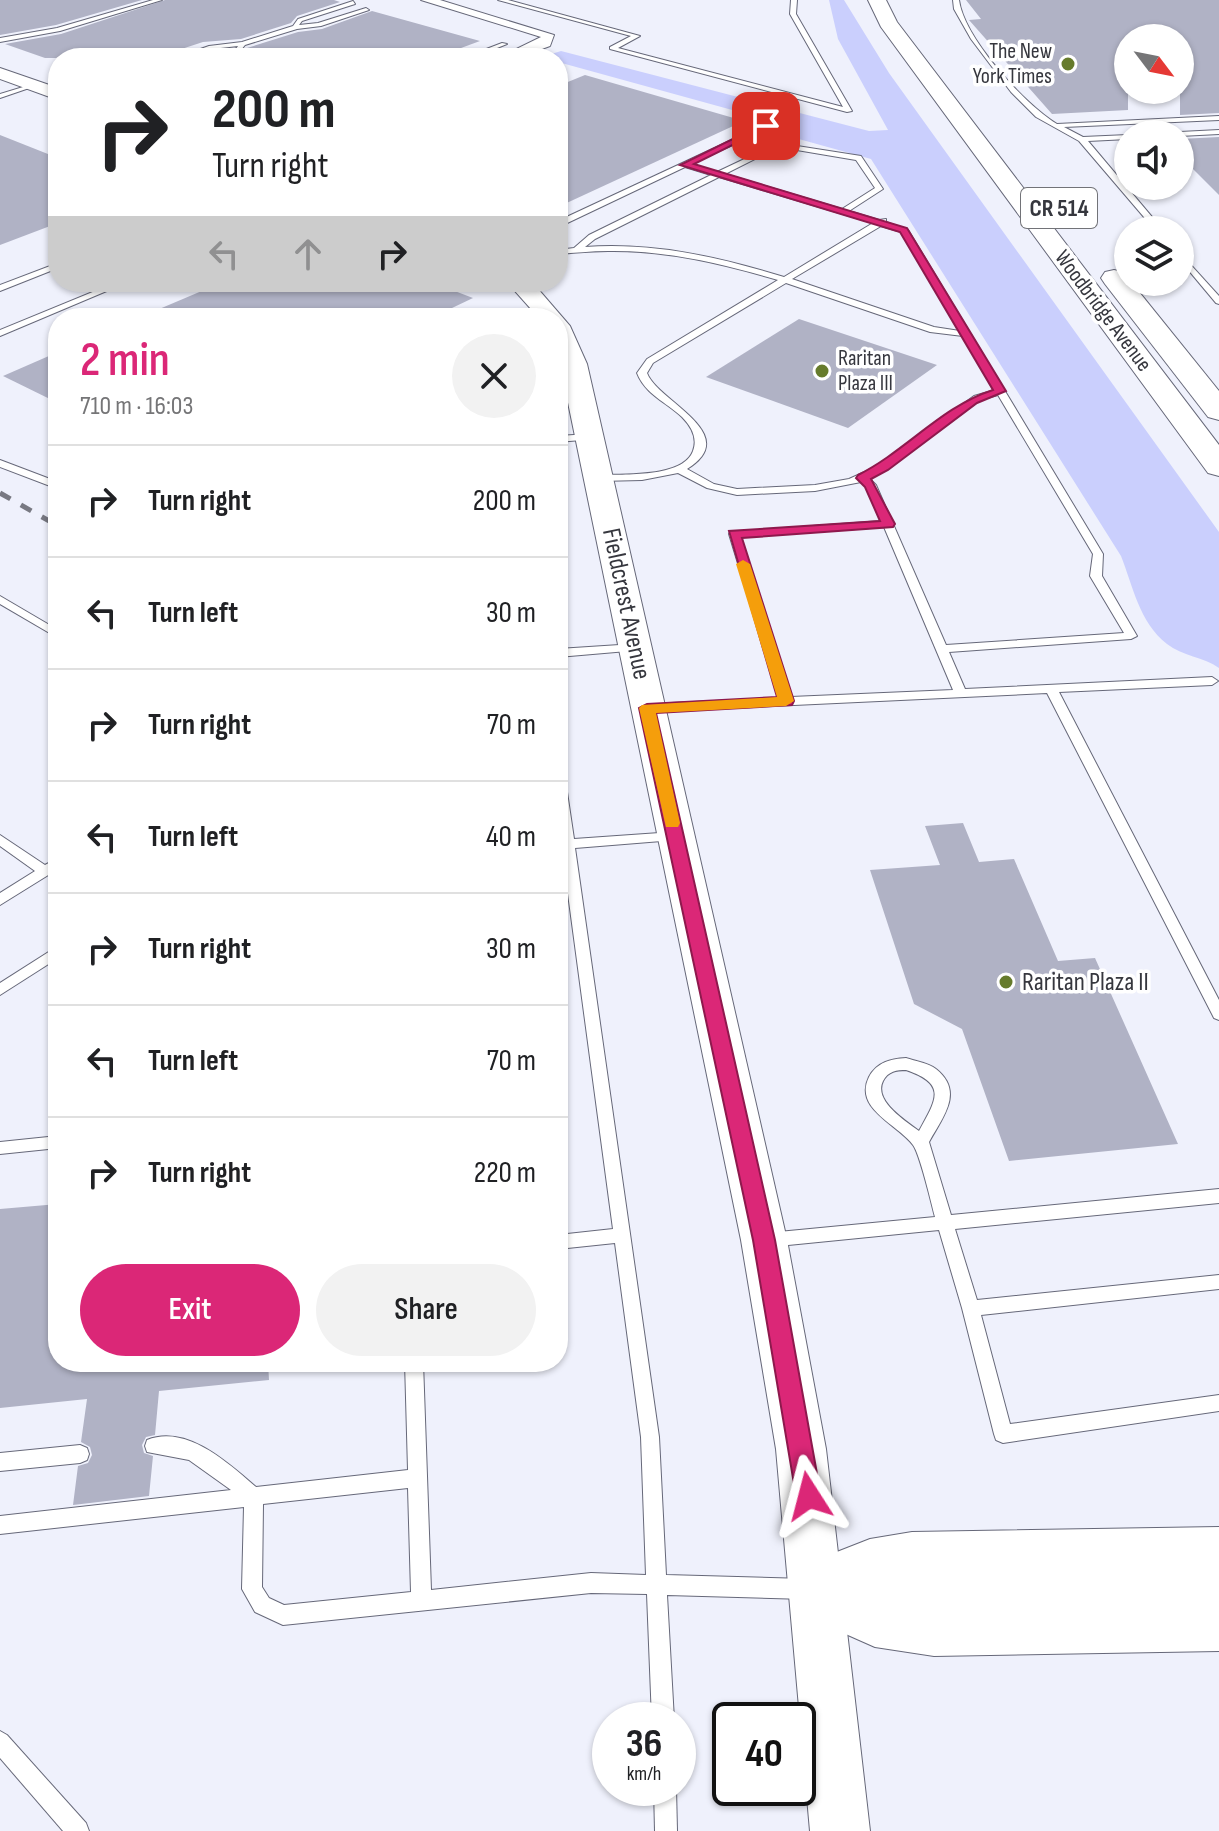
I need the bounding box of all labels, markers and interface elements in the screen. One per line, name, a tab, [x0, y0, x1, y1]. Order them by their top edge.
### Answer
north arrow	[1114, 24, 1194, 104]
map controls	[1114, 24, 1194, 296]
place label: The New York Times	[973, 38, 1052, 90]
marker: The New York Times	[1059, 55, 1077, 73]
text: 200 m	[212, 77, 336, 144]
icon: right	[80, 80, 184, 184]
pin	[732, 92, 800, 160]
icon: arrive	[744, 104, 788, 148]
button: sound	[1114, 120, 1194, 200]
text: Turn right	[212, 145, 329, 188]
road number: CR 514	[1021, 188, 1097, 228]
button: layers	[1114, 216, 1194, 296]
icon: left	[202, 232, 246, 276]
icon: ahead	[286, 232, 330, 276]
icon: right	[370, 232, 414, 276]
street label: Woodbridge Avenue	[1049, 245, 1157, 377]
text: 2 min	[80, 332, 170, 389]
button: close	[452, 334, 536, 418]
place label: Raritan Plaza III	[838, 345, 893, 397]
marker: Raritan Plaza III	[813, 362, 831, 380]
text: 710 m · 16:03	[80, 391, 193, 422]
icon: right	[80, 479, 124, 523]
text: Turn right	[148, 483, 251, 519]
text: 200 m	[473, 483, 536, 519]
street label: Fieldcrest Avenue	[595, 526, 657, 682]
icon: left	[80, 591, 124, 635]
text: Turn left	[148, 595, 238, 631]
text: 30 m	[486, 595, 536, 631]
icon: right	[80, 703, 124, 747]
text: Turn right	[148, 707, 251, 743]
text: 70 m	[487, 707, 536, 743]
icon: left	[80, 815, 124, 859]
text: Turn left	[148, 819, 238, 855]
text: 40 m	[486, 819, 536, 855]
icon: right	[80, 927, 124, 971]
text: Turn right	[148, 931, 251, 967]
text: 30 m	[486, 931, 536, 967]
place label: Raritan Plaza II	[1022, 967, 1149, 998]
marker: Raritan Plaza II	[997, 973, 1015, 991]
icon: left	[80, 1039, 124, 1083]
text: Turn left	[148, 1043, 238, 1079]
text: 70 m	[487, 1043, 536, 1079]
icon: right	[80, 1151, 124, 1195]
text: Turn right	[148, 1155, 251, 1191]
text: 220 m	[474, 1155, 536, 1191]
button: Exit	[80, 1264, 300, 1356]
button: Share	[316, 1264, 536, 1356]
position arrow	[767, 1454, 851, 1538]
speed limit sign: 40	[712, 1702, 816, 1806]
text: 36	[626, 1720, 662, 1768]
text: km/h	[627, 1762, 661, 1786]

